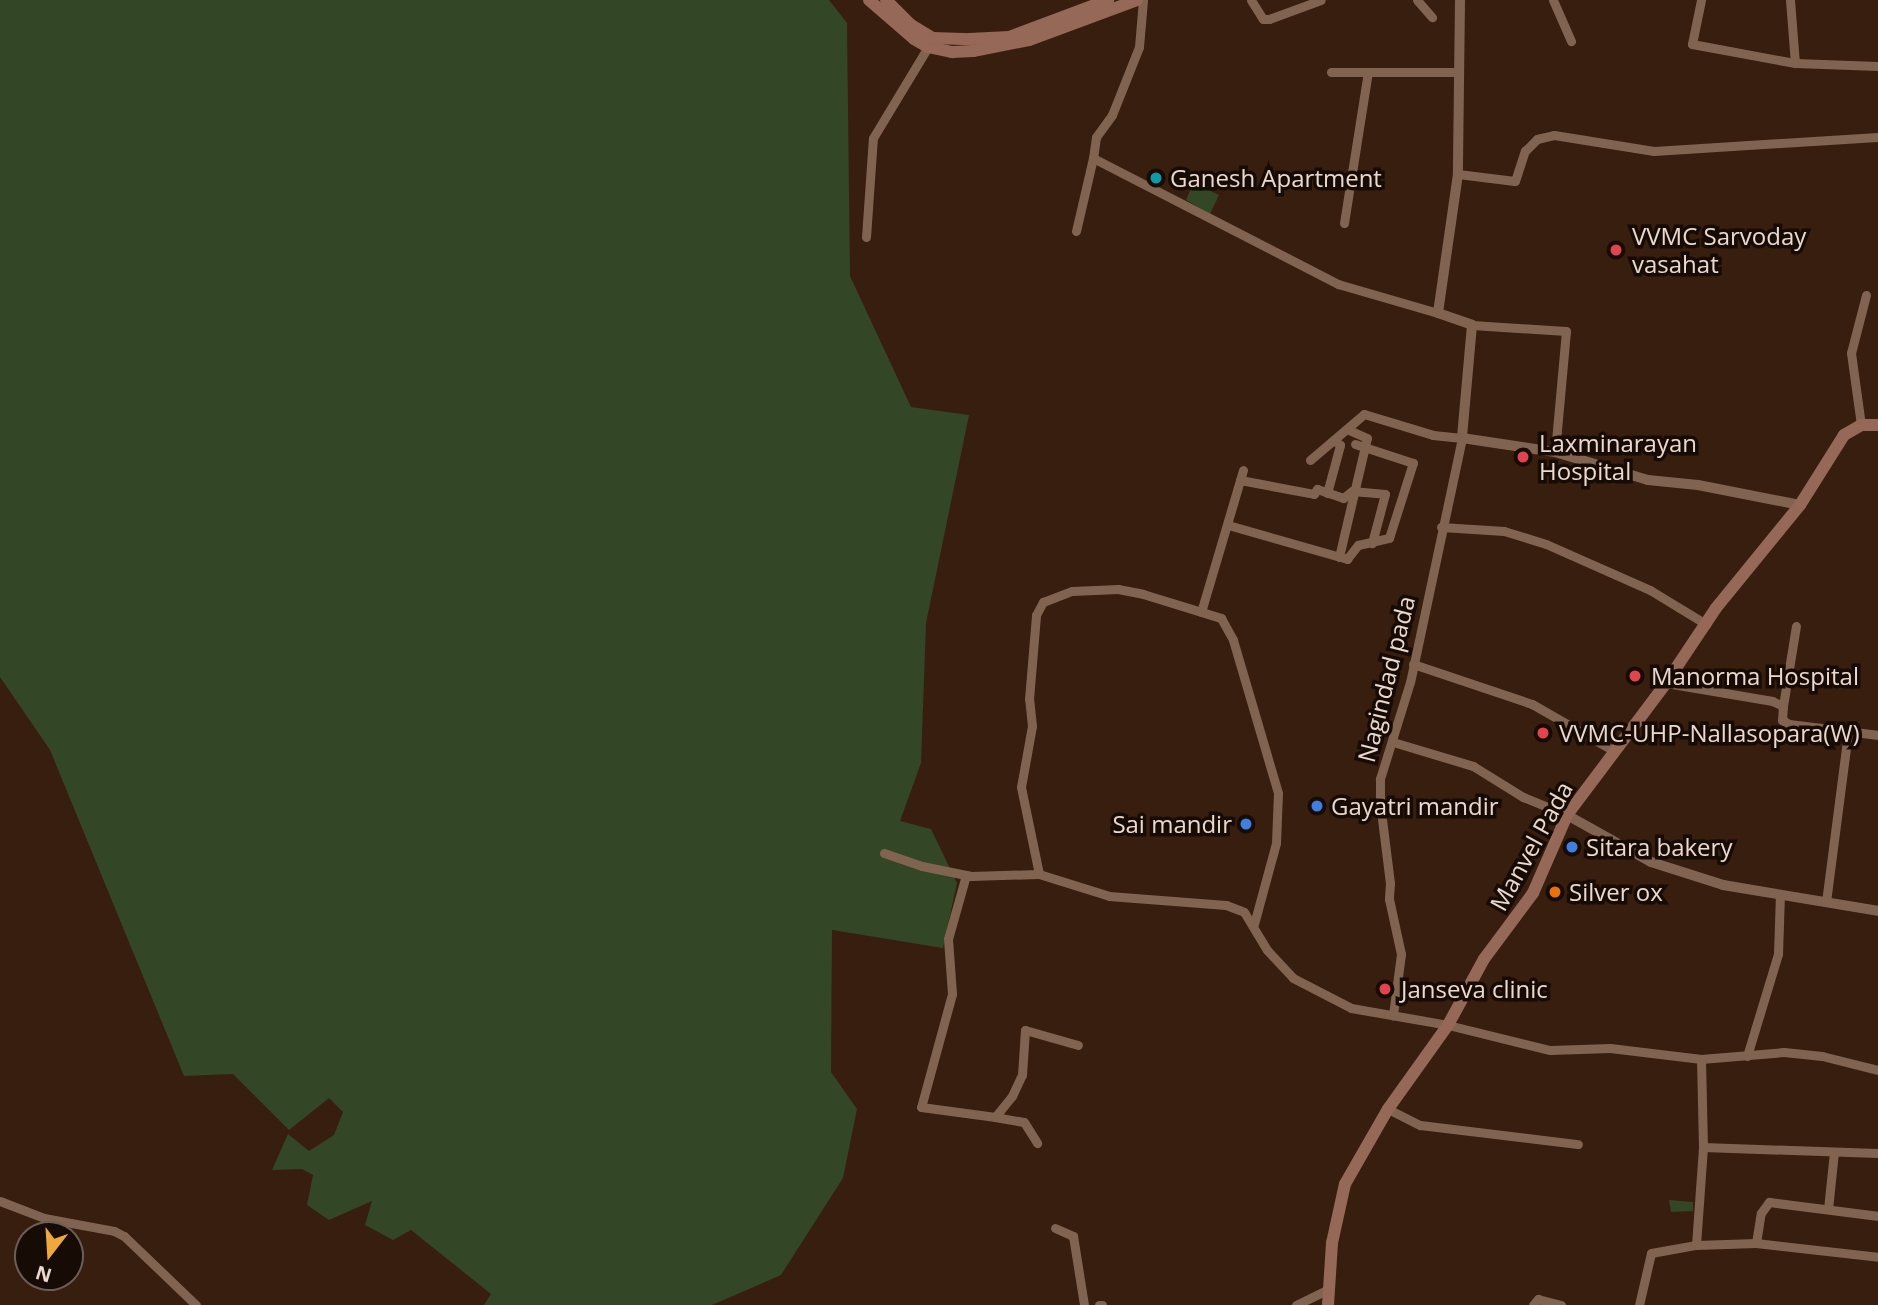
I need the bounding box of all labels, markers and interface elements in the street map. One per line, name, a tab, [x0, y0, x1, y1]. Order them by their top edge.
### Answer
place label: Ganesh Apartment	[1170, 164, 1382, 192]
marker: Ganesh Apartment	[1148, 170, 1164, 186]
place label: VVMC Sarvoday vasahat	[1632, 222, 1806, 278]
marker: VVMC Sarvoday vasahat	[1606, 240, 1626, 260]
place label: Laxminarayan Hospital	[1539, 429, 1697, 485]
marker: Laxminarayan Hospital	[1513, 447, 1533, 467]
street label: Nagindad pada	[1351, 593, 1421, 765]
place label: Manorma Hospital	[1651, 662, 1859, 690]
marker: Manorma Hospital	[1625, 666, 1645, 686]
place label: VVMC-UHP-Nallasopara(W)	[1559, 719, 1860, 747]
marker: VVMC-UHP-Nallasopara(W)	[1533, 723, 1553, 743]
street label: Manvel Pada	[1484, 776, 1578, 916]
place label: Gayatri mandir	[1331, 792, 1499, 820]
marker: Gayatri mandir	[1309, 798, 1325, 814]
place label: Sai mandir	[1112, 810, 1232, 838]
marker: Sai mandir	[1238, 816, 1254, 832]
place label: Sitara bakery	[1586, 833, 1732, 861]
marker: Sitara bakery	[1564, 839, 1580, 855]
place label: Silver ox	[1569, 878, 1663, 906]
marker: Silver ox	[1547, 884, 1563, 900]
place label: Janseva clinic	[1401, 975, 1548, 1003]
marker: Janseva clinic	[1375, 979, 1395, 999]
north arrow	[14, 1221, 84, 1291]
text: N	[32, 1259, 55, 1289]

